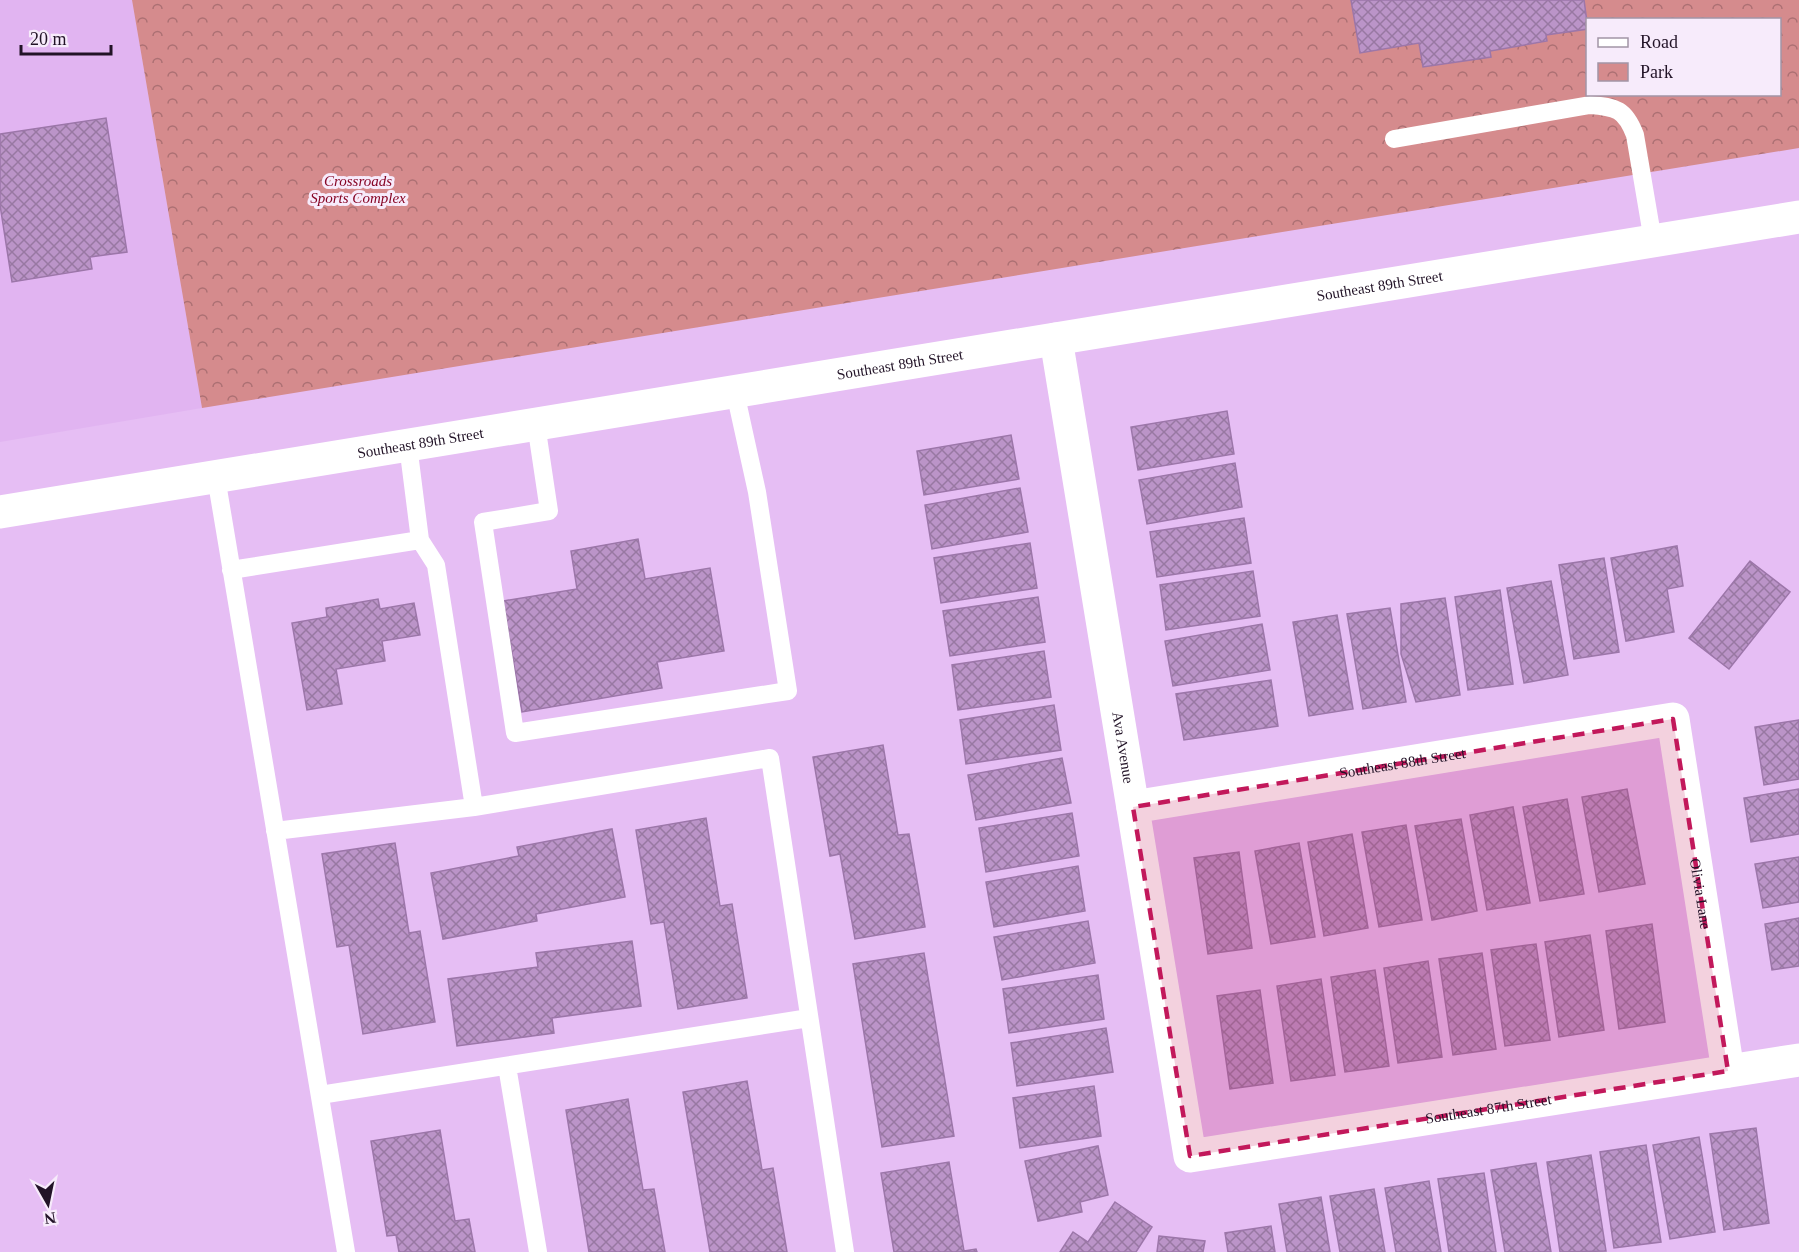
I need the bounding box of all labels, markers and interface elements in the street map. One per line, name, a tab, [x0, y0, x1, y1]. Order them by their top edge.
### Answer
scale bar	[21, 18, 111, 56]
legend	[1586, 18, 1781, 96]
text: 20 m	[30, 29, 67, 49]
text: Road	[1640, 32, 1678, 52]
text: Park	[1640, 62, 1673, 82]
park label: Crossroads Sports Complex	[310, 173, 406, 206]
street label: Southeast 89th Street	[1315, 267, 1445, 304]
street label: Southeast 89th Street	[836, 346, 965, 383]
street label: Southeast 89th Street	[356, 425, 485, 461]
street label: Ava Avenue	[1109, 711, 1137, 785]
street label: Southeast 88th Street	[1338, 745, 1468, 781]
street label: Olivia Lane	[1687, 857, 1714, 931]
street label: Southeast 87th Street	[1424, 1091, 1553, 1127]
north arrow	[18, 1174, 78, 1234]
text: N	[43, 1209, 57, 1228]

